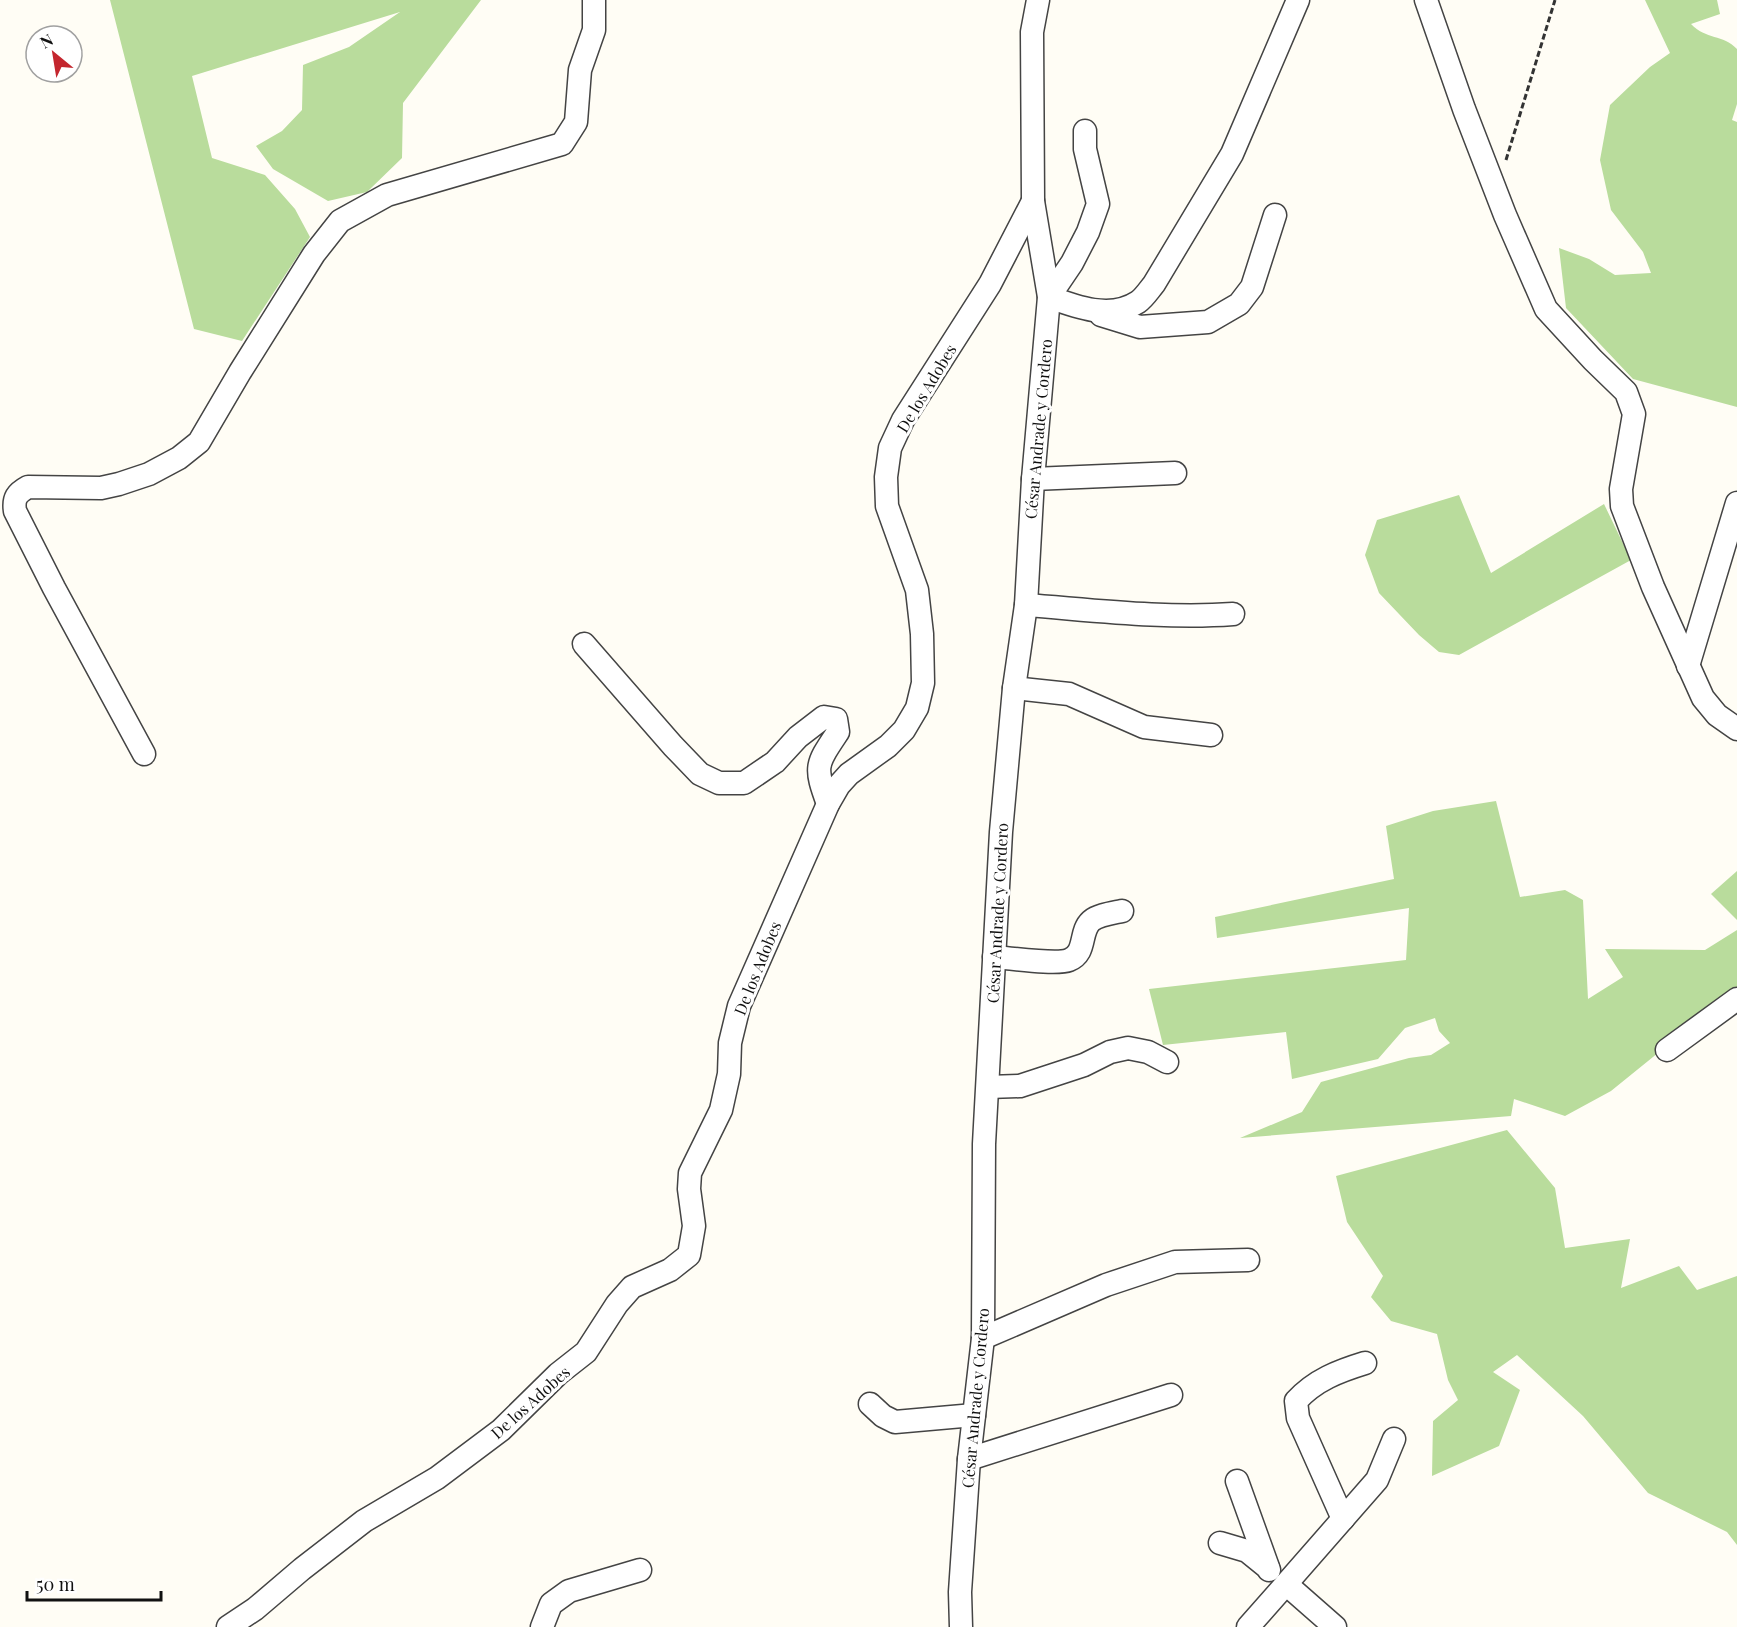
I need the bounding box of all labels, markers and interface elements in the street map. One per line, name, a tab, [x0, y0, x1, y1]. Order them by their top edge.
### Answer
north arrow	[24, 24, 84, 84]
text: N	[36, 28, 57, 53]
street label: César Andrade y Cordero	[1020, 338, 1056, 520]
street label: De los Adobes	[891, 340, 961, 436]
street label: César Andrade y Cordero	[982, 822, 1012, 1004]
street label: De los Adobes	[729, 918, 785, 1018]
street label: César Andrade y Cordero	[957, 1307, 993, 1489]
street label: De los Adobes	[486, 1361, 574, 1443]
scale bar	[27, 1564, 160, 1602]
text: 50 m	[36, 1572, 75, 1596]

